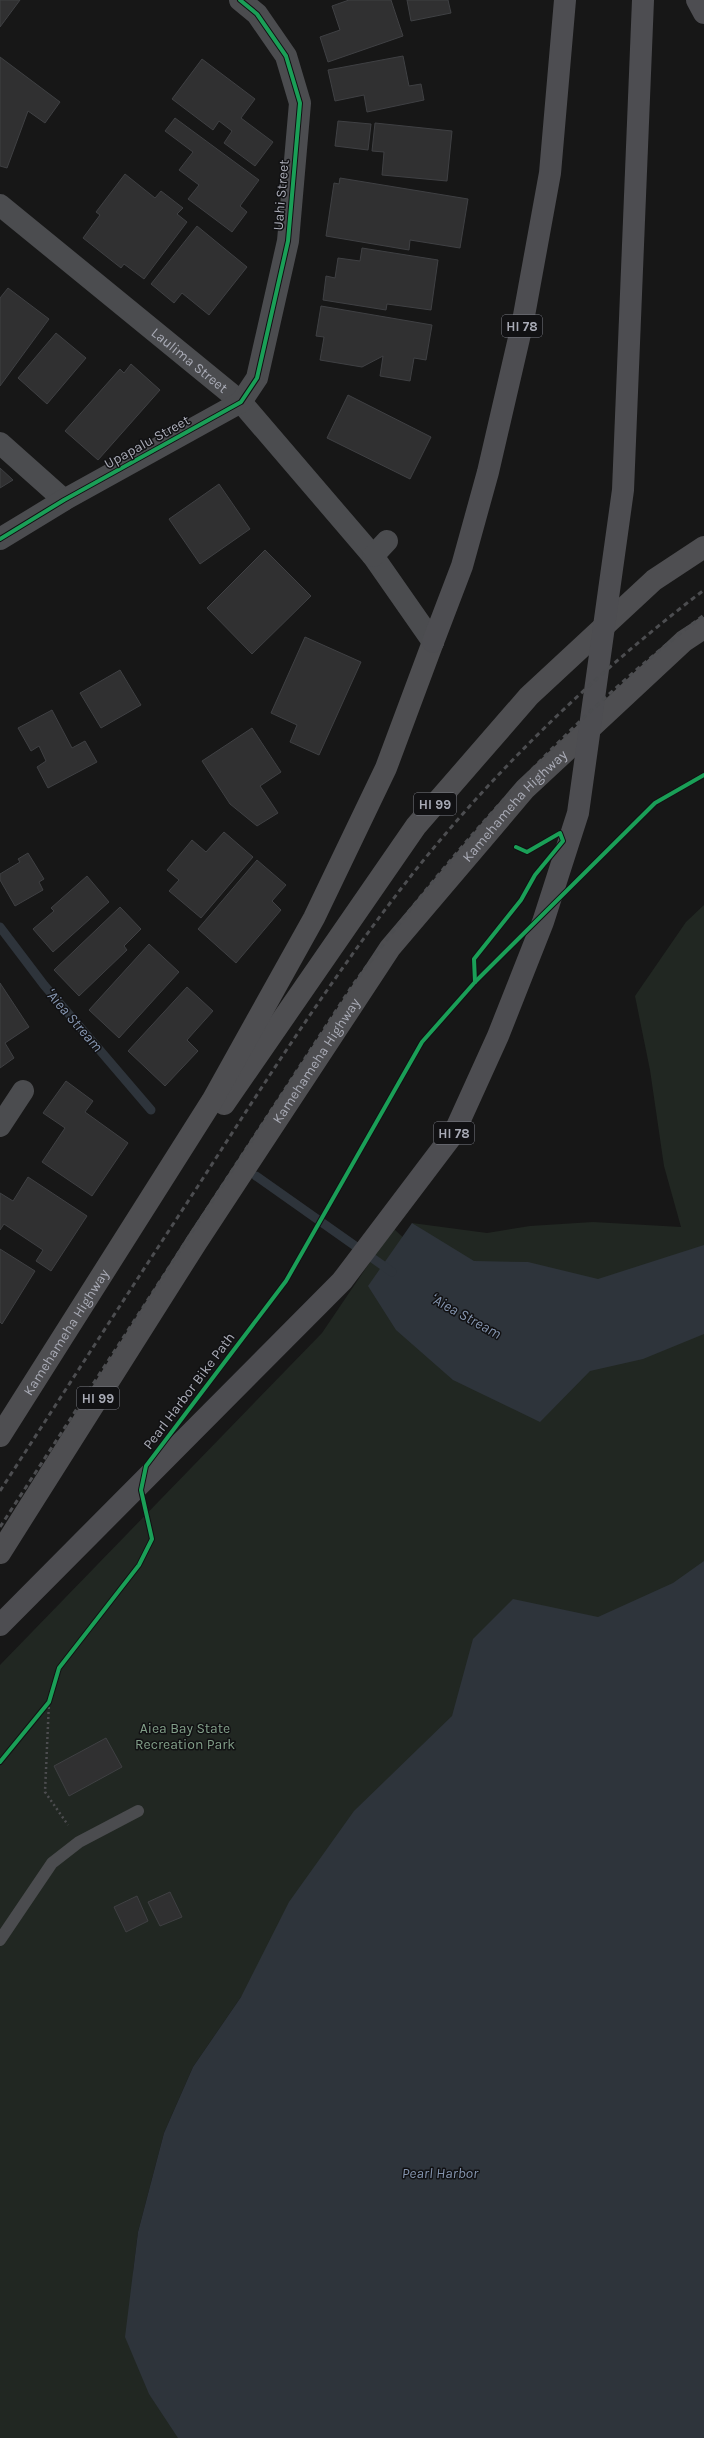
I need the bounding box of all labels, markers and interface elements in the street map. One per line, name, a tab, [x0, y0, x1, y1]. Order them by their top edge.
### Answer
street label: Uahi Street	[269, 159, 293, 231]
road number: HI 78	[502, 315, 542, 337]
street label: Laulima Street	[148, 324, 231, 396]
street label: Upapalu Street	[101, 412, 193, 472]
street label: Kamehameha Highway	[458, 746, 571, 865]
road number: HI 99	[414, 793, 456, 815]
water label: ʻAiea Stream	[42, 985, 106, 1055]
street label: Kamehameha Highway	[268, 994, 364, 1127]
road number: HI 78	[434, 1122, 474, 1144]
street label: Kamehameha Highway	[19, 1265, 112, 1399]
water label: ʻAiea Stream	[427, 1289, 505, 1343]
street label: Pearl Harbor Bike Path	[140, 1329, 238, 1453]
road number: HI 99	[77, 1387, 119, 1409]
park label: Aiea Bay State Recreation Park	[135, 1720, 235, 1753]
water label: Pearl Harbor	[402, 2164, 479, 2182]

